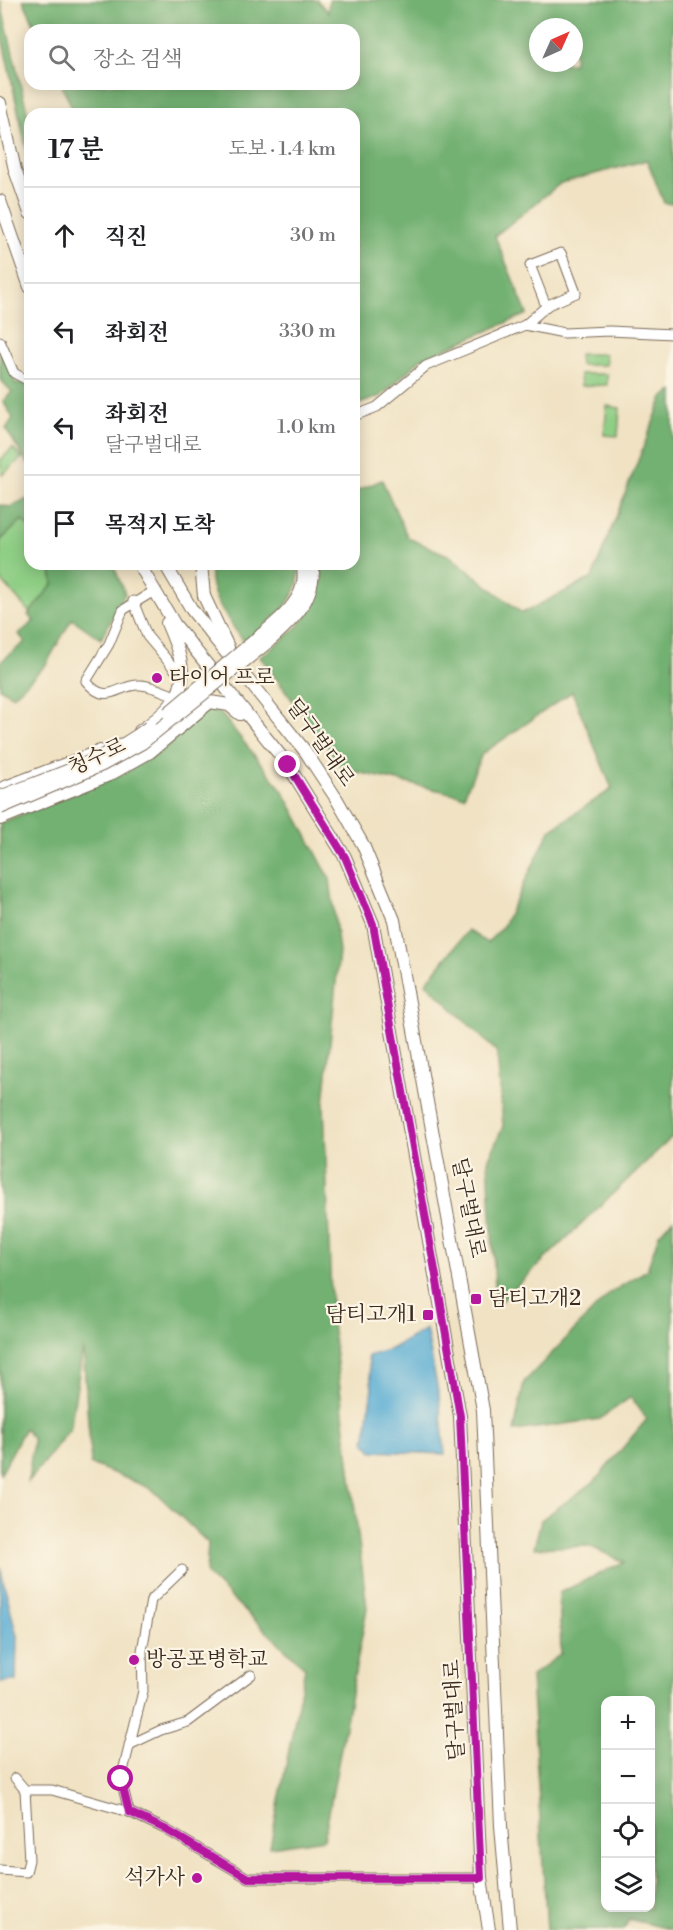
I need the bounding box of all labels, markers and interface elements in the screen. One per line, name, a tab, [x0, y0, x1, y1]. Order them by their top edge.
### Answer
north arrow	[529, 18, 583, 72]
search box	[24, 24, 360, 90]
icon: search	[45, 41, 78, 74]
text: 장소 검색	[93, 46, 183, 73]
text: 17 분	[48, 134, 104, 166]
text: 도보 · 1.4 km	[228, 137, 336, 162]
icon: ahead	[48, 219, 81, 252]
text: 30 m	[290, 223, 336, 248]
text: 직진	[105, 224, 148, 251]
icon: left	[48, 315, 81, 348]
text: 330 m	[279, 319, 336, 344]
text: 좌회전	[105, 320, 169, 347]
text: 좌회전	[105, 401, 169, 428]
icon: left	[48, 411, 81, 444]
text: 1.0 km	[277, 415, 336, 440]
text: 달구벌대로	[105, 433, 202, 458]
icon: arrive	[48, 507, 81, 540]
text: 목적지 도착	[105, 512, 215, 539]
place label: 타이어 프로	[169, 665, 275, 691]
marker: 타이어 프로	[150, 671, 164, 685]
street label: 달구벌대로	[280, 694, 360, 792]
street label: 청수로	[64, 732, 130, 782]
route end	[274, 751, 300, 777]
street label: 달구벌대로	[446, 1156, 490, 1260]
place label: 담티고개2	[488, 1286, 581, 1312]
marker: 담티고개2	[469, 1292, 483, 1306]
place label: 담티고개1	[326, 1302, 416, 1328]
marker: 담티고개1	[421, 1308, 435, 1322]
place label: 방공포병학교	[146, 1647, 268, 1673]
marker: 방공포병학교	[127, 1653, 141, 1667]
street label: 달구벌대로	[439, 1659, 471, 1761]
map controls	[601, 1696, 655, 1912]
button: +	[601, 1696, 655, 1750]
button: −	[601, 1750, 655, 1804]
route start	[107, 1765, 133, 1791]
button: locate	[601, 1804, 655, 1858]
button: layers	[601, 1858, 655, 1912]
place label: 석가사	[124, 1865, 186, 1891]
marker: 석가사	[190, 1871, 204, 1885]

